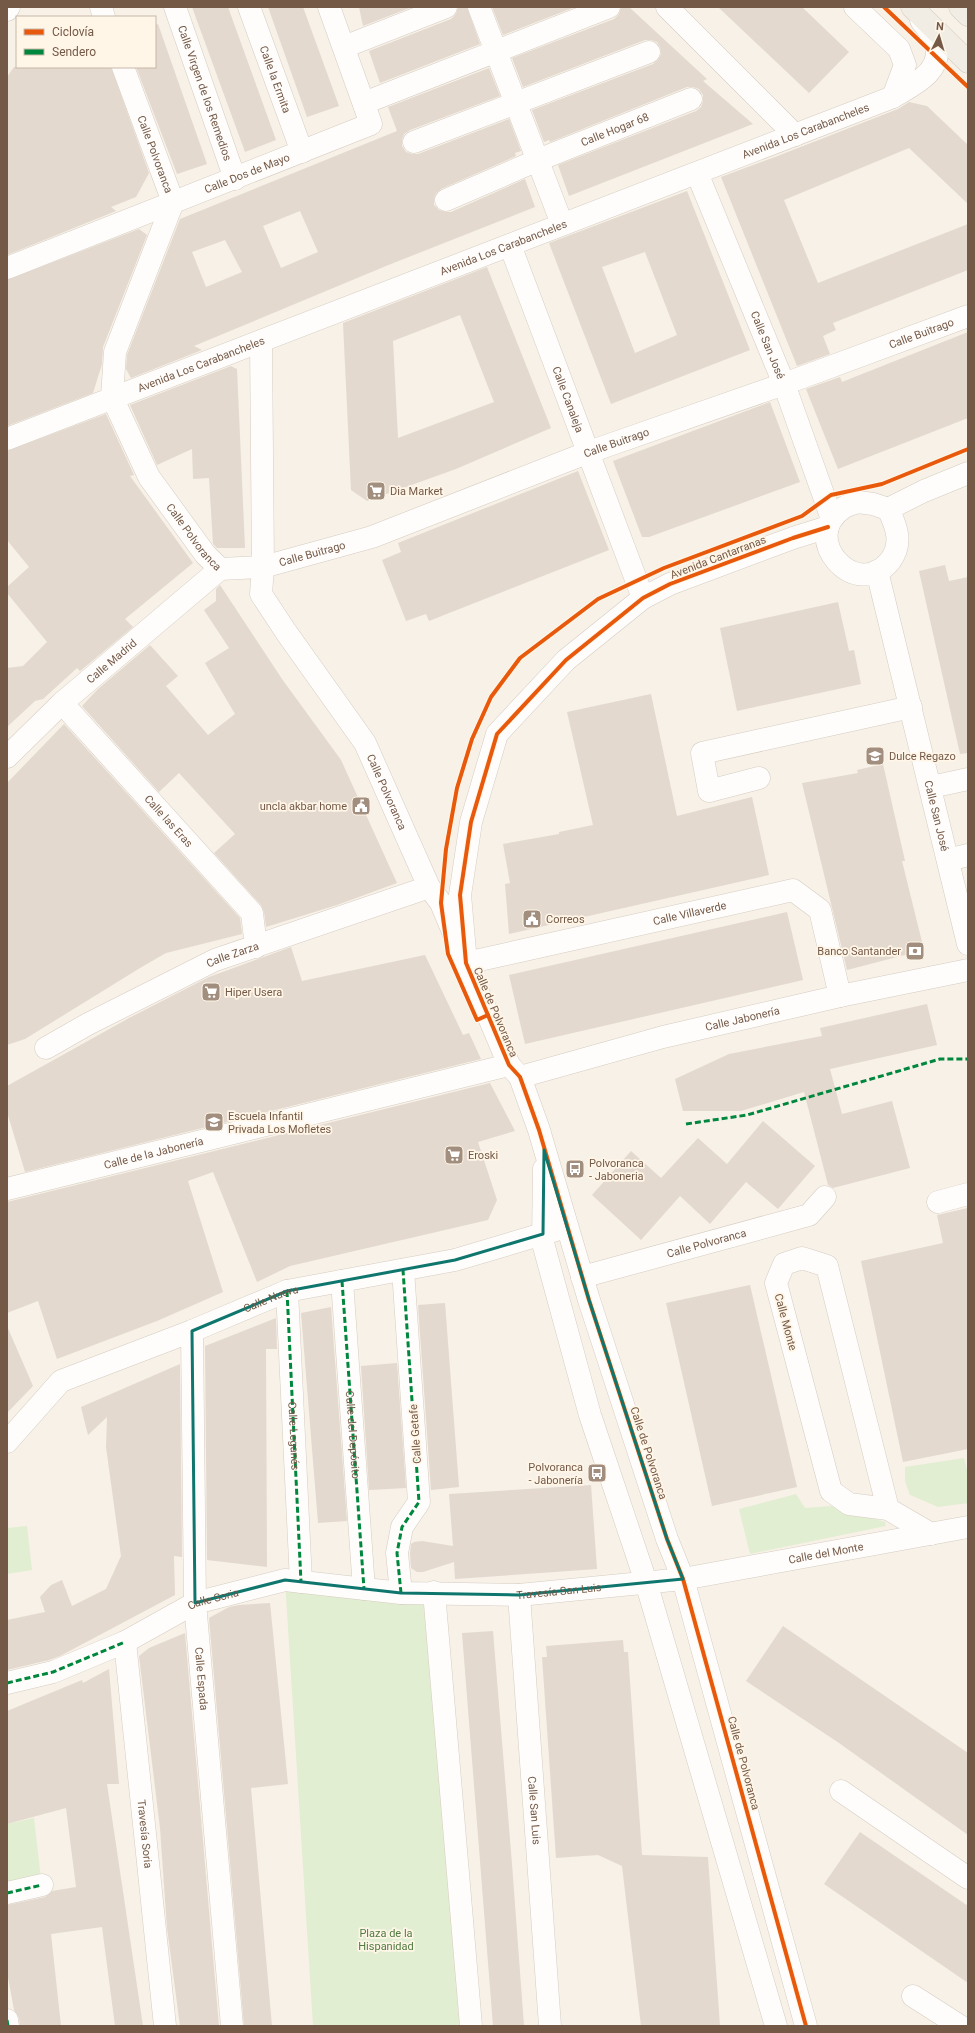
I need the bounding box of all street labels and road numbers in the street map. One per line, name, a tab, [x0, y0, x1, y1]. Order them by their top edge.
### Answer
street label: Calle Virgen de los Remedios	[175, 24, 234, 163]
street label: Calle la Ermita	[257, 44, 293, 115]
street label: Avenida Los Carabancheles	[740, 101, 871, 162]
street label: Calle Hogar 68	[579, 110, 651, 149]
street label: Calle Polvoranca	[135, 114, 175, 195]
street label: Calle Dos de Mayo	[203, 151, 292, 196]
street label: Avenida Los Carabancheles	[438, 217, 569, 278]
street label: Calle San José	[748, 309, 787, 381]
street label: Calle Buitrago	[887, 316, 956, 352]
street label: Avenida Los Carabancheles	[136, 334, 267, 395]
street label: Calle Canaleja	[549, 365, 586, 434]
street label: Calle Buitrago	[582, 426, 651, 460]
street label: Calle Polvoranca	[163, 501, 224, 574]
street label: Avenida Cantarranas	[668, 533, 768, 582]
street label: Calle Buitrago	[278, 539, 347, 569]
street label: Calle Madrid	[84, 637, 140, 686]
street label: Calle Polvoranca	[364, 752, 409, 832]
street label: Calle San José	[921, 779, 951, 853]
street label: Calle las Eras	[141, 793, 195, 850]
street label: Calle Villaverde	[652, 899, 728, 928]
street label: Calle Zarza	[204, 940, 261, 970]
street label: Calle de Polvoranca	[471, 965, 520, 1059]
street label: Calle Jabonería	[704, 1004, 781, 1034]
street label: Calle de la Jabonería	[103, 1135, 205, 1172]
street label: Calle Polvoranca	[665, 1226, 748, 1261]
street label: Calle Nueva	[242, 1283, 299, 1316]
street label: Calle Monte	[772, 1292, 799, 1352]
street label: Calle del Depósito	[343, 1390, 362, 1479]
street label: Calle Leganés	[285, 1401, 302, 1471]
street label: Calle Getafe	[407, 1404, 424, 1464]
street label: Calle de Polvoranca	[627, 1405, 670, 1501]
street label: Calle del Monte	[787, 1540, 865, 1567]
street label: Travesía San Luis	[516, 1581, 602, 1602]
street label: Calle Soria	[185, 1586, 240, 1613]
street label: Calle Espada	[192, 1647, 210, 1711]
street label: Calle de Polvoranca	[725, 1715, 762, 1811]
street label: Calle San Luis	[525, 1776, 543, 1845]
street label: Travesía Soria	[134, 1799, 155, 1869]

